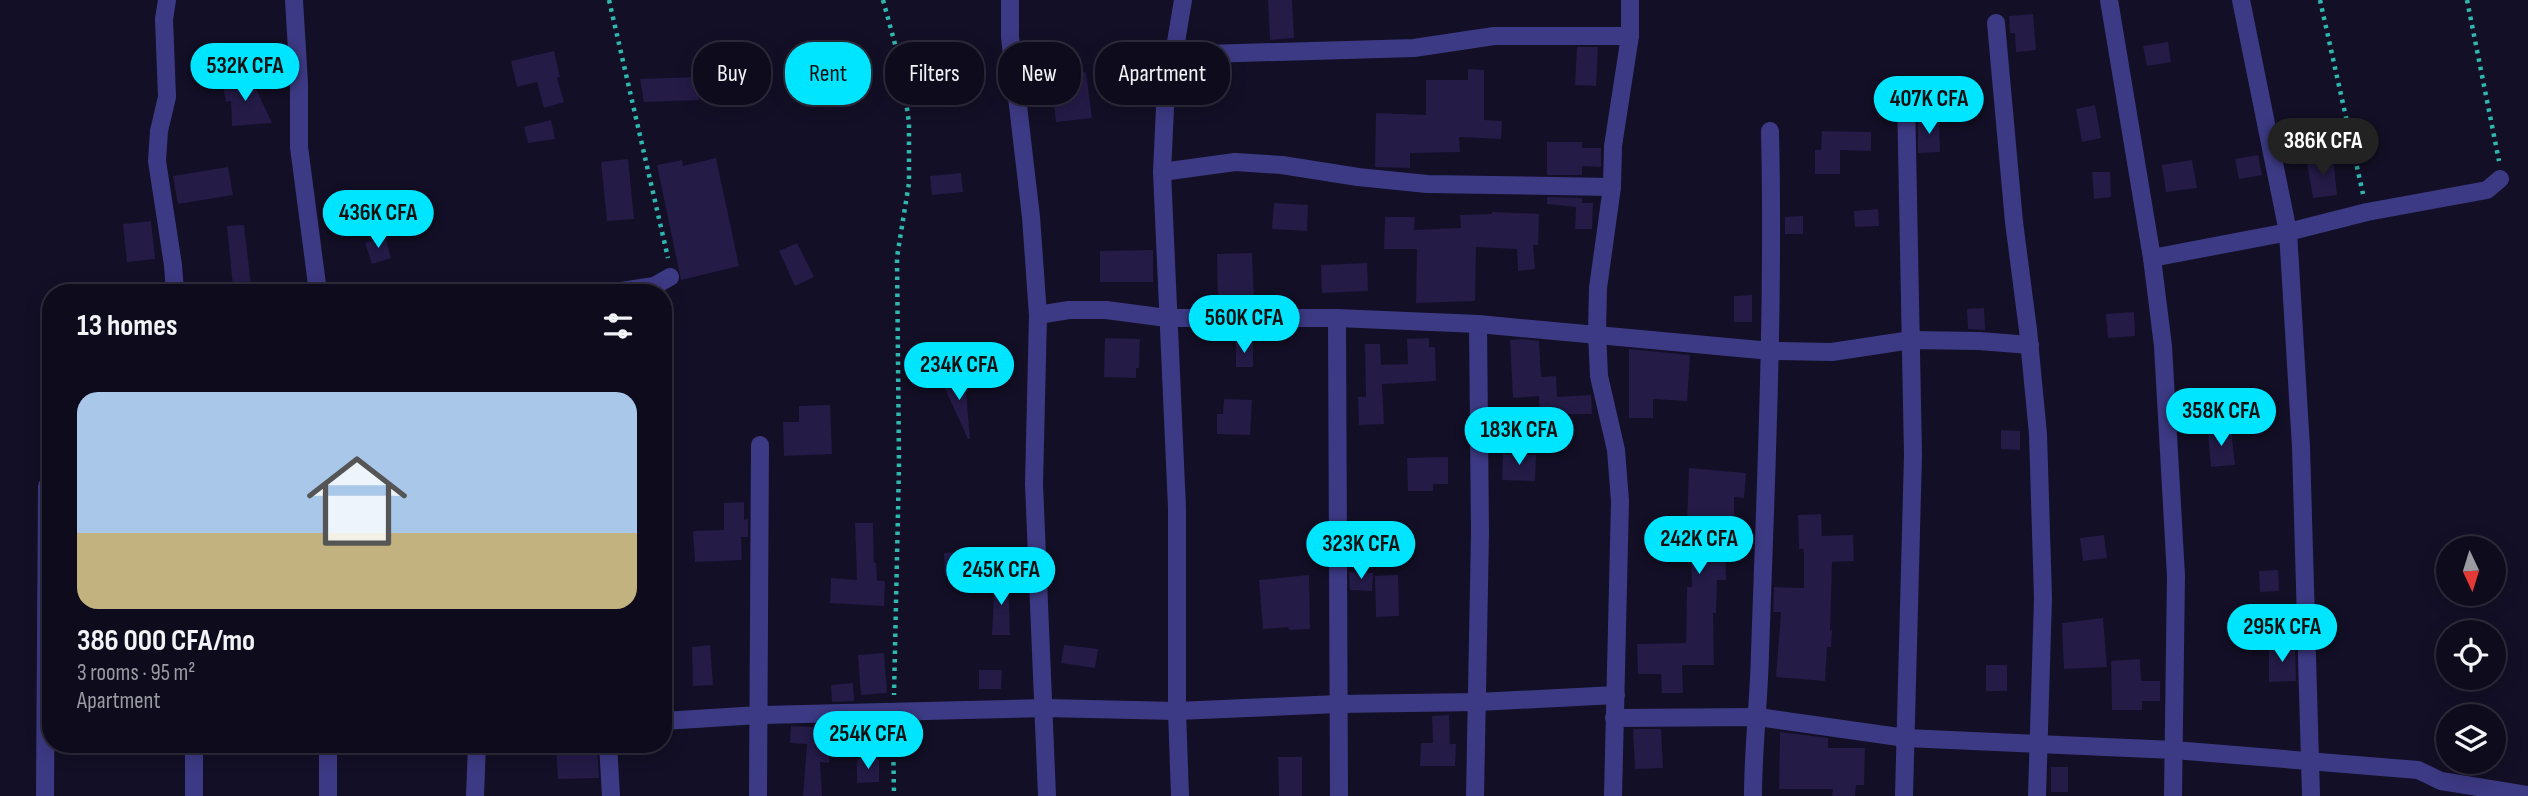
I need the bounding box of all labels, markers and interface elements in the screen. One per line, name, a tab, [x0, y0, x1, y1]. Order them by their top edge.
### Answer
chip: Buy	[693, 42, 771, 105]
chip: Rent	[785, 42, 871, 105]
chip: Filters	[885, 42, 984, 105]
chip: New	[998, 42, 1081, 105]
chip: Apartment	[1095, 42, 1230, 105]
pin: 532K CFA	[173, 43, 317, 103]
text: 532K CFA	[206, 52, 284, 80]
pin: 407K CFA	[1857, 76, 2001, 136]
text: 407K CFA	[1890, 85, 1968, 113]
pin: 386K CFA	[2251, 118, 2395, 178]
text: 386K CFA	[2284, 127, 2362, 155]
pin: 436K CFA	[306, 190, 450, 250]
text: 436K CFA	[339, 199, 417, 227]
pin: 560K CFA	[1172, 296, 1316, 355]
text: 560K CFA	[1205, 304, 1283, 332]
icon: filters	[599, 307, 637, 345]
text: 13 homes	[77, 308, 178, 344]
pin: 234K CFA	[887, 342, 1031, 402]
text: 234K CFA	[920, 351, 998, 379]
pin: 358K CFA	[2149, 388, 2293, 448]
text: 358K CFA	[2182, 397, 2260, 425]
pin: 183K CFA	[1447, 407, 1591, 467]
text: 183K CFA	[1481, 416, 1557, 444]
icon: home	[294, 438, 420, 564]
pin: 242K CFA	[1627, 516, 1771, 576]
pin: 323K CFA	[1289, 522, 1433, 581]
text: 242K CFA	[1660, 525, 1738, 553]
text: 323K CFA	[1322, 530, 1400, 558]
north arrow	[2436, 536, 2506, 606]
map controls	[2436, 536, 2506, 774]
pin: 245K CFA	[929, 548, 1073, 607]
text: 245K CFA	[962, 556, 1040, 584]
pin: 295K CFA	[2210, 604, 2354, 664]
text: 295K CFA	[2243, 613, 2321, 641]
button: locate	[2436, 620, 2506, 690]
text: 386 000 CFA/mo	[77, 623, 255, 659]
text: 3 rooms · 95 m²	[77, 659, 196, 687]
text: Apartment	[77, 687, 161, 715]
button: layers	[2436, 704, 2506, 774]
pin: 254K CFA	[796, 712, 940, 771]
text: 254K CFA	[829, 720, 907, 748]

